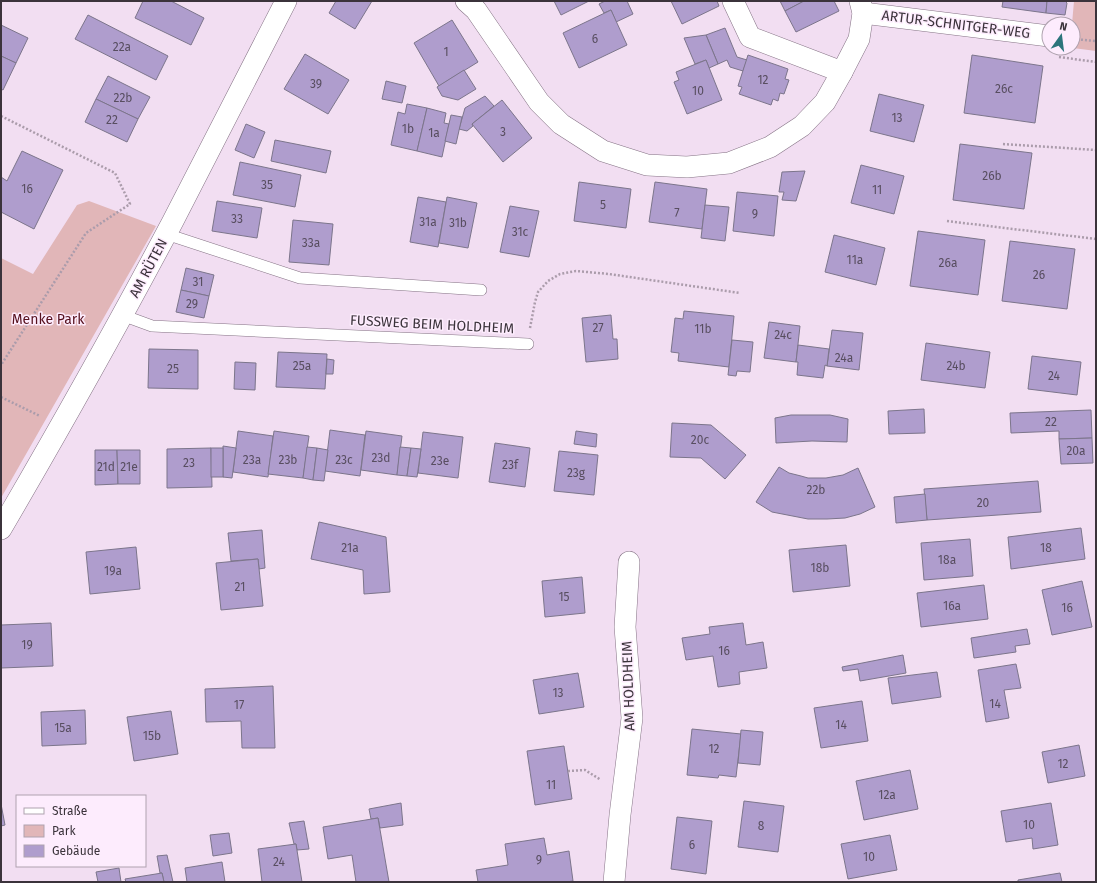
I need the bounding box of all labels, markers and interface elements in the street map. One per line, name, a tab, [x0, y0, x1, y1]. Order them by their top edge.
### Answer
street label: ARTUR-SCHNITGER-WEG	[881, 7, 1031, 42]
north arrow	[1041, 16, 1081, 56]
text: N	[1058, 20, 1068, 34]
house number: 6	[592, 32, 598, 46]
house number: 22a	[113, 40, 131, 54]
house number: 1	[443, 45, 449, 59]
house number: 12	[757, 73, 769, 87]
house number: 39	[310, 77, 322, 91]
house number: 26c	[995, 82, 1013, 96]
house number: 10	[692, 84, 704, 98]
house number: 22b	[113, 91, 133, 105]
house number: 13	[891, 111, 903, 125]
house number: 22	[106, 113, 118, 127]
house number: 1b	[402, 122, 414, 136]
house number: 3	[500, 125, 506, 139]
house number: 1a	[428, 126, 440, 140]
house number: 26b	[982, 169, 1002, 183]
house number: 35	[261, 178, 273, 192]
house number: 16	[21, 182, 33, 196]
house number: 11	[872, 183, 882, 197]
house number: 5	[600, 198, 606, 212]
house number: 7	[674, 206, 680, 220]
house number: 9	[752, 207, 758, 221]
house number: 33	[231, 212, 243, 226]
house number: 31a	[419, 215, 437, 229]
house number: 31b	[449, 216, 467, 230]
house number: 31c	[512, 225, 529, 239]
street label: AM RÜTEN	[125, 235, 171, 301]
house number: 33a	[302, 236, 320, 250]
house number: 11a	[847, 253, 863, 267]
house number: 26a	[939, 256, 957, 270]
house number: 26	[1033, 268, 1045, 282]
house number: 31	[193, 275, 203, 289]
house number: 29	[186, 297, 198, 311]
park label: Menke Park	[12, 311, 85, 328]
street label: FUSSWEG BEIM HOLDHEIM	[349, 312, 515, 337]
house number: 27	[592, 321, 604, 335]
house number: 11b	[694, 322, 712, 336]
house number: 24c	[774, 328, 792, 342]
house number: 24a	[835, 351, 853, 365]
house number: 25a	[293, 359, 311, 373]
house number: 24b	[946, 359, 966, 373]
house number: 25	[167, 362, 179, 376]
house number: 24	[1048, 369, 1061, 383]
house number: 22	[1045, 415, 1057, 429]
house number: 20c	[691, 433, 709, 447]
house number: 20a	[1066, 444, 1086, 458]
house number: 23d	[371, 451, 391, 465]
house number: 23a	[243, 453, 261, 467]
house number: 23b	[279, 453, 298, 467]
house number: 23c	[335, 453, 353, 467]
house number: 23e	[431, 454, 449, 468]
house number: 23	[183, 456, 195, 470]
house number: 23f	[502, 458, 519, 472]
house number: 21d	[97, 460, 115, 474]
house number: 21e	[120, 460, 138, 474]
house number: 23g	[567, 466, 586, 480]
house number: 22b	[806, 483, 826, 497]
house number: 20	[977, 496, 990, 510]
house number: 21a	[341, 541, 359, 555]
house number: 18	[1040, 541, 1052, 555]
house number: 18a	[938, 553, 956, 567]
house number: 18b	[811, 561, 829, 575]
house number: 19a	[104, 564, 122, 578]
house number: 21	[235, 580, 245, 594]
house number: 15	[558, 590, 570, 604]
house number: 16a	[943, 599, 961, 613]
house number: 16	[1061, 601, 1073, 615]
house number: 19	[21, 638, 33, 652]
street label: AM HOLDHEIM	[618, 641, 639, 731]
house number: 16	[718, 644, 730, 658]
house number: 13	[552, 686, 564, 700]
house number: 14	[989, 697, 1001, 711]
house number: 17	[234, 698, 244, 712]
house number: 14	[835, 718, 847, 732]
house number: 15a	[54, 721, 72, 735]
house number: 15b	[143, 729, 161, 743]
house number: 12	[708, 742, 720, 756]
house number: 12	[1057, 757, 1069, 771]
house number: 11	[546, 778, 556, 792]
house number: 12a	[878, 788, 896, 802]
legend	[16, 795, 146, 867]
text: Straße	[52, 804, 87, 818]
house number: 10	[1023, 818, 1035, 832]
house number: 8	[758, 819, 765, 833]
text: Park	[52, 824, 76, 838]
house number: 6	[689, 838, 695, 852]
text: Gebäude	[52, 844, 100, 858]
house number: 10	[863, 850, 875, 864]
house number: 9	[536, 853, 542, 867]
house number: 24	[273, 855, 286, 869]

